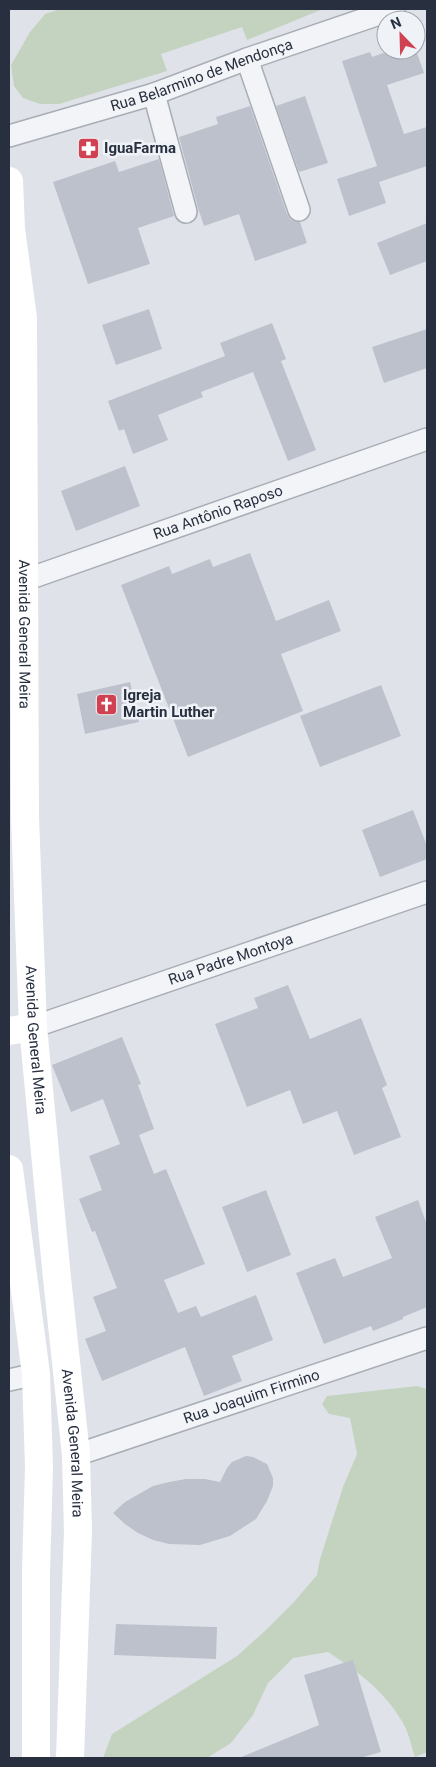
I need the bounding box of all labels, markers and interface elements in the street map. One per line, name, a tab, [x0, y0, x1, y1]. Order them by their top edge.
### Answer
north arrow	[376, 10, 426, 60]
text: N	[388, 14, 404, 32]
street label: Rua Belarmino de Mendonça	[108, 35, 295, 115]
pharmacy icon: IguaFarma	[76, 136, 100, 160]
place label: IguaFarma	[104, 139, 176, 157]
street label: Rua Antônio Raposo	[151, 481, 285, 543]
street label: Avenida General Meira	[15, 559, 34, 709]
place label: Igreja Martin Luther	[123, 686, 215, 721]
church icon: Igreja Martin Luther	[95, 692, 119, 716]
street label: Rua Padre Montoya	[166, 930, 295, 989]
street label: Avenida General Meira	[22, 965, 50, 1115]
street label: Rua Joaquim Firmino	[181, 1365, 322, 1428]
street label: Avenida General Meira	[58, 1368, 87, 1518]

